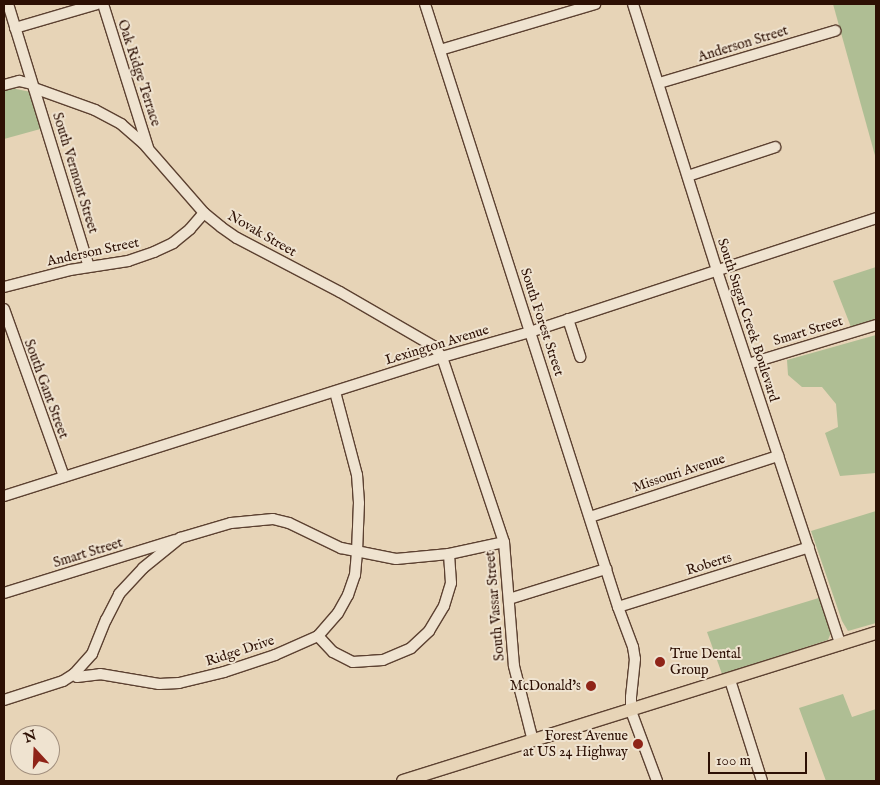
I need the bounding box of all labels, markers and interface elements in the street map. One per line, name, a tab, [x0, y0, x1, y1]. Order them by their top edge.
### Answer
street label: Oak Ridge Terrace	[114, 18, 164, 128]
street label: Anderson Street	[696, 22, 790, 66]
street label: South Vermont Street	[49, 111, 101, 235]
street label: Novak Street	[225, 208, 299, 260]
street label: Anderson Street	[45, 234, 141, 270]
street label: South Sugar Creek Boulevard	[714, 236, 782, 404]
street label: South Forest Street	[517, 266, 567, 378]
street label: Smart Street	[771, 312, 845, 350]
street label: Lexington Avenue	[383, 321, 491, 369]
street label: South Gant Street	[20, 337, 72, 441]
street label: Missouri Avenue	[631, 450, 727, 496]
street label: Smart Street	[51, 534, 125, 572]
street label: Roberts	[684, 549, 734, 579]
street label: South Vassar Street	[482, 550, 508, 662]
street label: Ridge Drive	[203, 632, 277, 670]
place label: True Dental Group	[670, 646, 741, 679]
marker: True Dental Group	[654, 656, 666, 668]
place label: McDonald's	[510, 678, 581, 694]
marker: McDonald's	[585, 680, 597, 692]
north arrow	[10, 725, 60, 775]
text: N	[21, 726, 39, 747]
place label: Forest Avenue at US 24 Highway	[523, 728, 628, 760]
marker: Forest Avenue at US 24 Highway	[632, 738, 644, 750]
scale bar	[710, 742, 809, 774]
text: 100 m	[716, 751, 751, 770]

